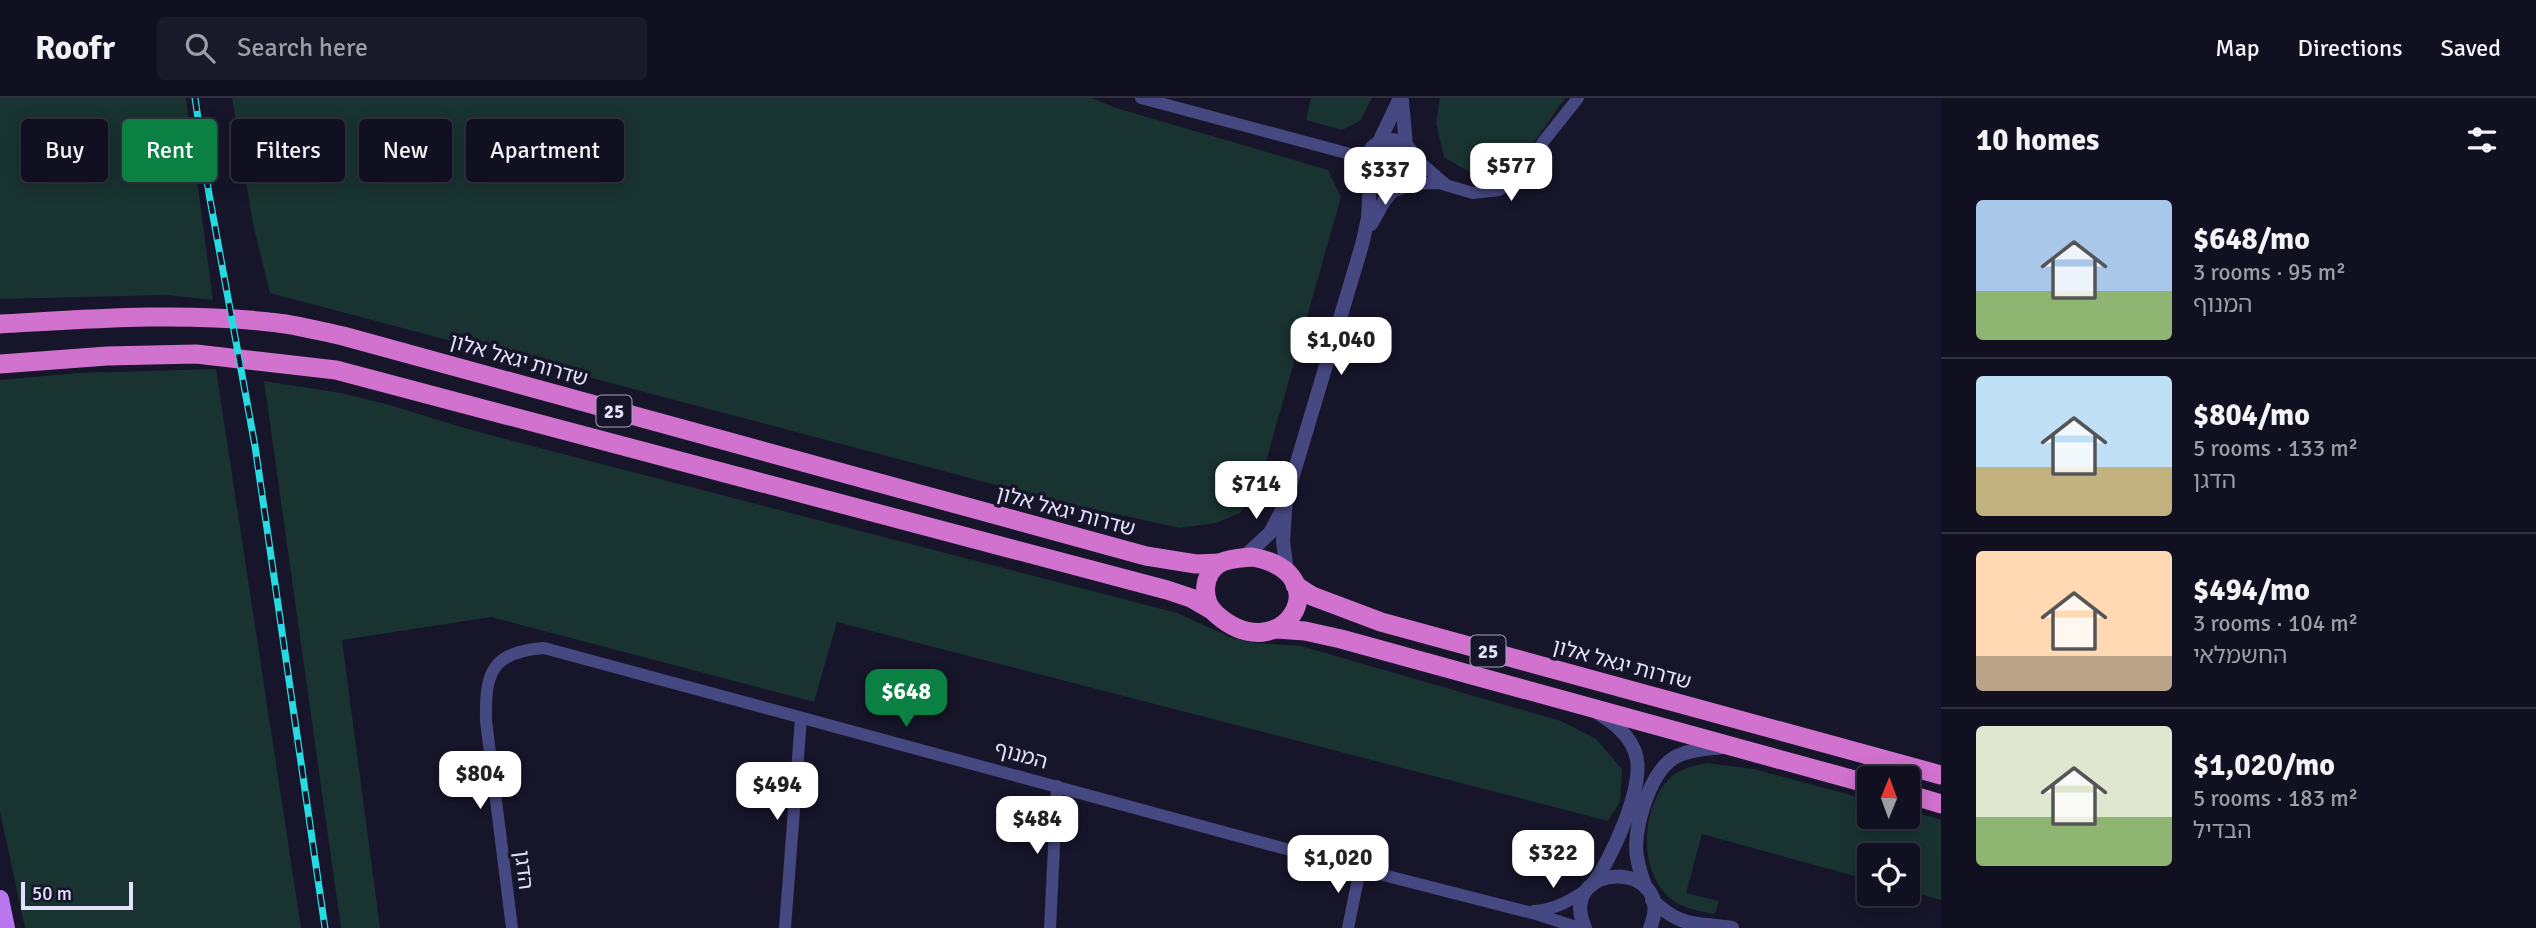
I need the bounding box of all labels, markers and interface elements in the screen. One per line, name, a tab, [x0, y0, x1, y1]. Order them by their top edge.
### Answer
search box	[157, 17, 647, 80]
text: Roofr	[35, 28, 115, 69]
icon: search	[181, 29, 219, 67]
text: Search here	[237, 32, 368, 64]
text: Map	[2215, 33, 2260, 63]
text: Directions	[2298, 33, 2403, 63]
text: Saved	[2441, 33, 2501, 63]
chip: Buy	[21, 119, 108, 182]
chip: Rent	[122, 119, 217, 182]
chip: Filters	[231, 119, 345, 182]
chip: New	[359, 119, 452, 182]
chip: Apartment	[466, 119, 624, 182]
icon: filters	[2463, 121, 2501, 159]
text: 10 homes	[1976, 122, 2099, 159]
pin: $577	[1470, 144, 1552, 203]
pin: $337	[1344, 148, 1426, 207]
text: $577	[1486, 151, 1536, 180]
text: $337	[1360, 155, 1410, 184]
text: $648/mo	[2193, 221, 2310, 258]
icon: home	[2032, 228, 2116, 312]
text: 3 rooms · 95 m²	[2193, 258, 2346, 287]
text: המנוף	[2193, 290, 2253, 319]
pin: $1,040	[1284, 317, 1398, 377]
text: $1,040	[1307, 325, 1375, 354]
street label: שדרות יגאל אלון	[447, 328, 591, 392]
road number: 25	[596, 396, 632, 426]
text: $804/mo	[2193, 397, 2310, 434]
icon: home	[2032, 404, 2116, 488]
text: 5 rooms · 133 m²	[2193, 434, 2358, 463]
pin: $714	[1215, 462, 1297, 521]
text: הדגן	[2193, 466, 2236, 495]
text: $714	[1231, 469, 1281, 498]
street label: שדרות יגאל אלון	[994, 480, 1138, 542]
text: $494/mo	[2193, 572, 2310, 609]
icon: home	[2032, 579, 2116, 663]
text: 3 rooms · 104 m²	[2193, 609, 2358, 638]
street label: שדרות יגאל אלון	[1550, 633, 1694, 695]
road number: 25	[1470, 636, 1506, 666]
text: החשמלאי	[2193, 641, 2287, 670]
pin: $648	[865, 670, 947, 729]
text: $648	[881, 677, 931, 706]
street label: המנוף	[991, 735, 1051, 775]
text: $1,020/mo	[2193, 747, 2335, 784]
pin: $804	[439, 752, 521, 811]
icon: home	[2032, 754, 2116, 838]
text: $804	[455, 759, 505, 788]
pin: $494	[736, 762, 818, 822]
north arrow	[1857, 766, 1920, 830]
map controls	[1857, 766, 1920, 906]
text: $494	[752, 770, 802, 799]
text: 5 rooms · 183 m²	[2193, 784, 2358, 813]
pin: $484	[996, 796, 1078, 856]
text: $484	[1012, 804, 1062, 833]
text: הבדיל	[2193, 816, 2252, 845]
pin: $322	[1512, 830, 1594, 890]
pin: $1,020	[1281, 836, 1395, 895]
text: $322	[1528, 838, 1578, 867]
text: $1,020	[1304, 843, 1372, 872]
button: locate	[1857, 843, 1920, 906]
street label: הדגן	[509, 849, 539, 891]
scale bar	[21, 879, 133, 911]
text: 50 m	[32, 882, 72, 906]

